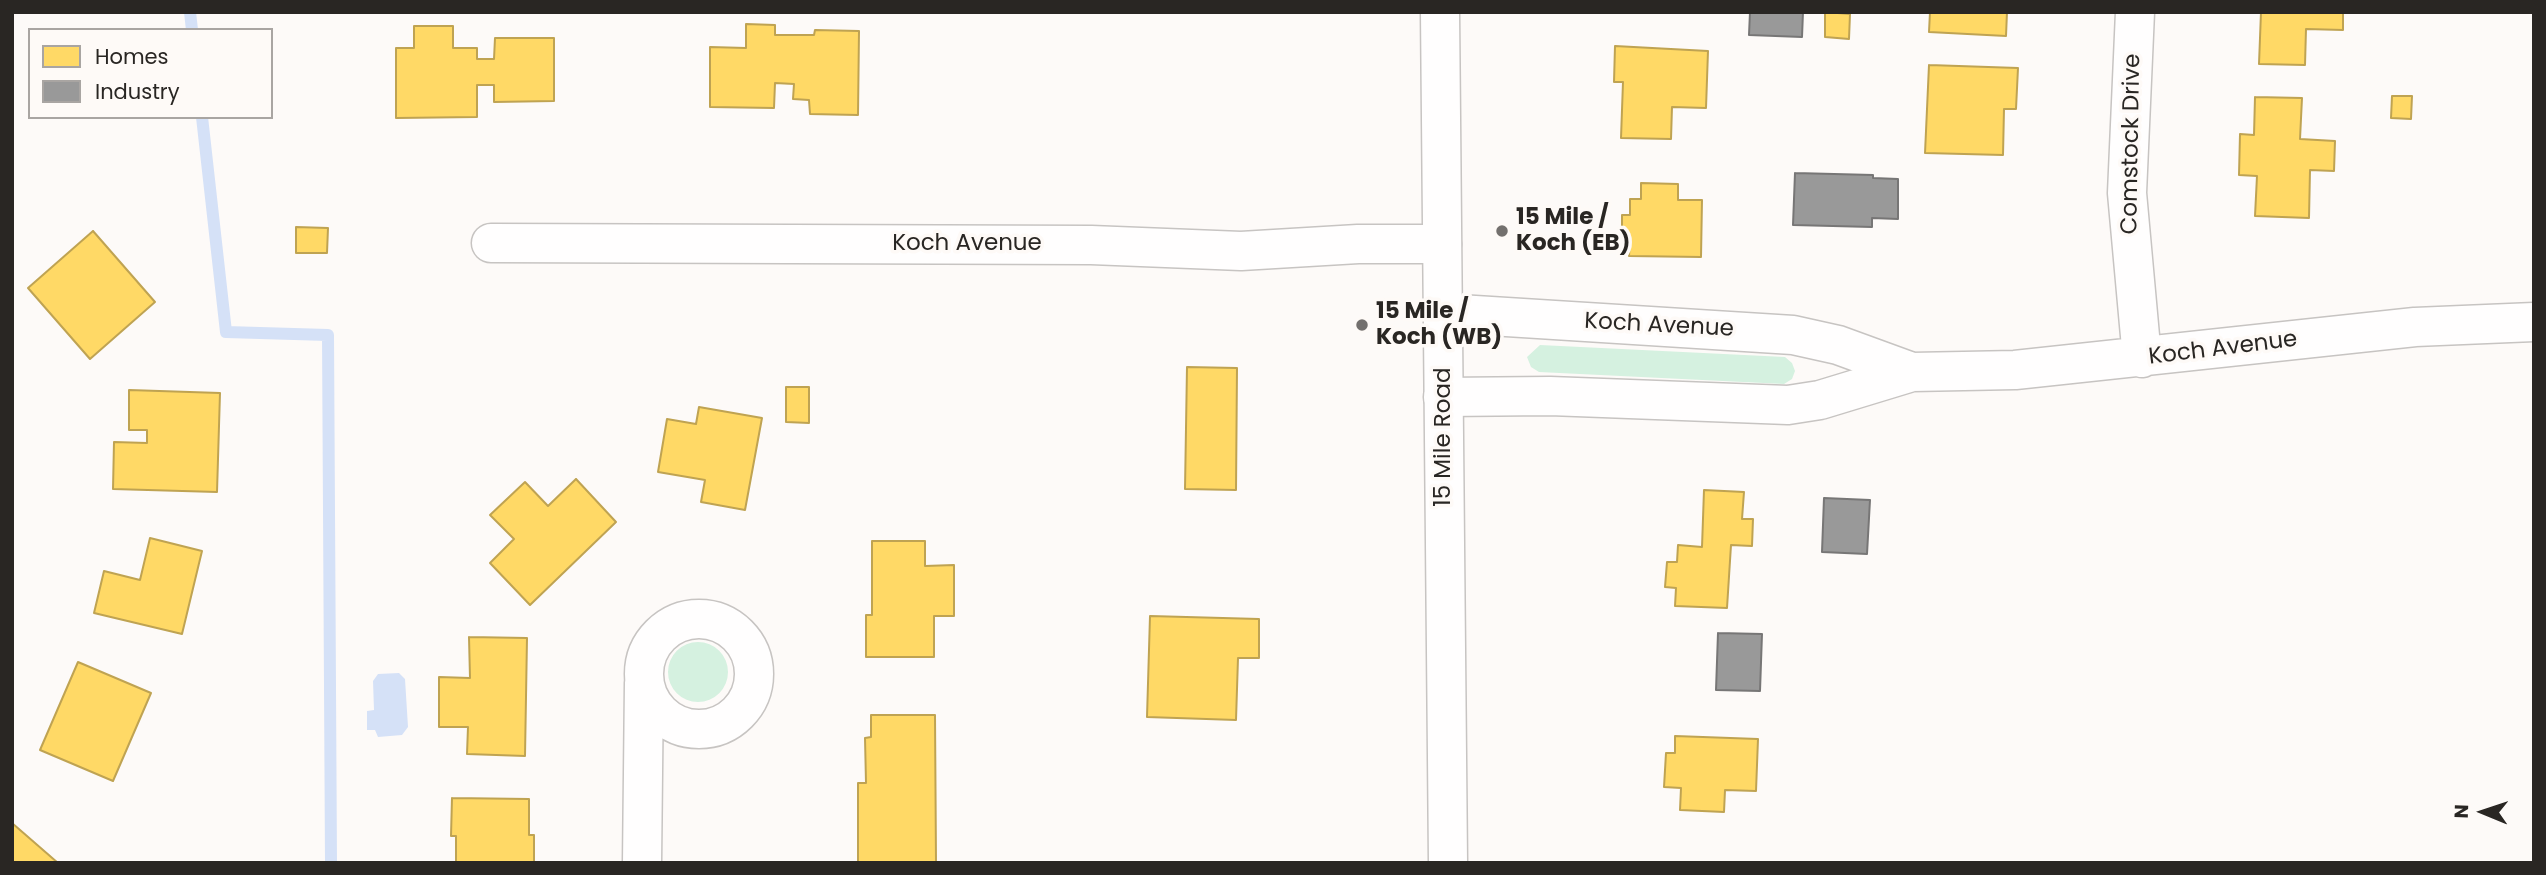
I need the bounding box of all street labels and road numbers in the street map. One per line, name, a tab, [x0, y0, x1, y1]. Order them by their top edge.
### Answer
street label: Comstock Drive	[2117, 53, 2147, 235]
street label: Koch Avenue	[892, 230, 1042, 258]
street label: Koch Avenue	[1584, 308, 1734, 344]
street label: Koch Avenue	[2147, 326, 2299, 372]
street label: 15 Mile Road	[1430, 367, 1458, 507]

